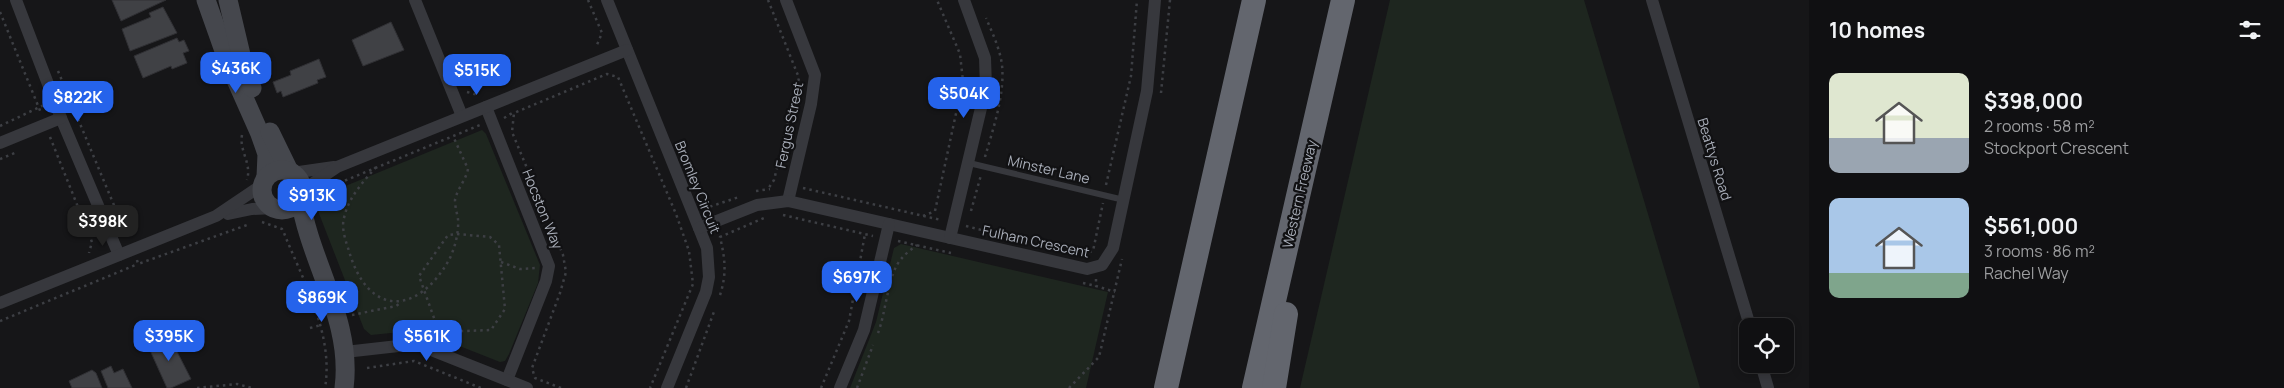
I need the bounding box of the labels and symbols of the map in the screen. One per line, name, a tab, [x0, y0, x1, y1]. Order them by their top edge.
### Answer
pin: $436K	[201, 52, 271, 94]
pin: $515K	[442, 54, 512, 96]
pin: $504K	[929, 76, 999, 119]
pin: $822K	[43, 80, 113, 123]
street label: Fergus Street	[771, 80, 807, 170]
street label: Beattys Road	[1693, 115, 1737, 203]
street label: Western Freeway	[1277, 137, 1321, 250]
street label: Bromley Circuit	[671, 138, 725, 236]
street label: Minster Lane	[1006, 150, 1092, 188]
street label: Hocston Way	[518, 166, 568, 252]
pin: $913K	[277, 178, 347, 221]
pin: $398K	[68, 204, 138, 247]
street label: Fulham Crescent	[981, 220, 1092, 262]
pin: $697K	[822, 260, 892, 303]
pin: $869K	[287, 280, 357, 323]
pin: $395K	[134, 320, 204, 362]
pin: $561K	[392, 320, 462, 362]

